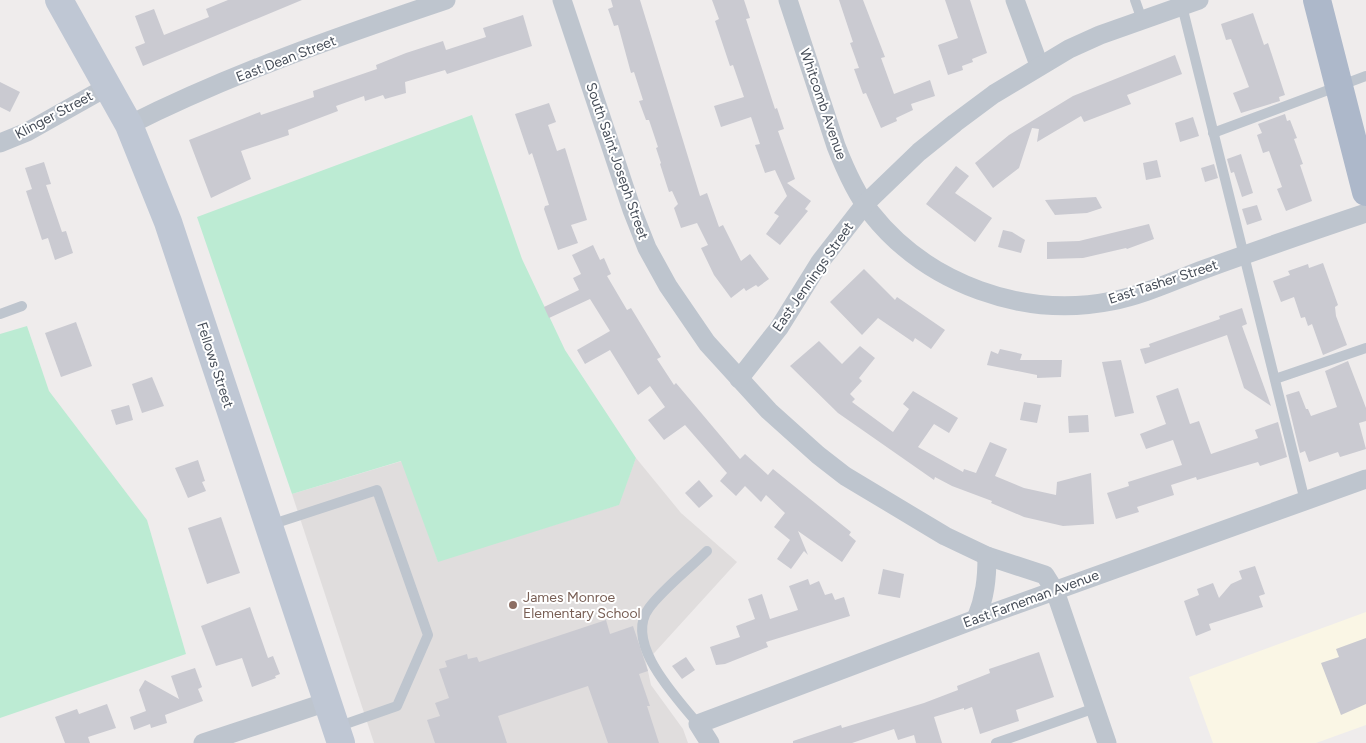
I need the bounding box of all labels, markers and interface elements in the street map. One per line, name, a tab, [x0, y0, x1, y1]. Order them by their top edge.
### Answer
street label: East Dean Street	[234, 32, 338, 86]
street label: Whitcomb Avenue	[796, 46, 850, 162]
street label: South Saint Joseph Street	[582, 80, 652, 242]
street label: Klinger Street	[12, 87, 96, 143]
street label: East Jennings Street	[769, 219, 857, 335]
street label: East Tasher Street	[1106, 256, 1220, 308]
street label: Fellows Street	[193, 320, 237, 410]
street label: East Farneman Avenue	[961, 566, 1102, 631]
place label: James Monroe Elementary School	[523, 589, 641, 622]
marker: James Monroe Elementary School	[507, 599, 519, 611]

